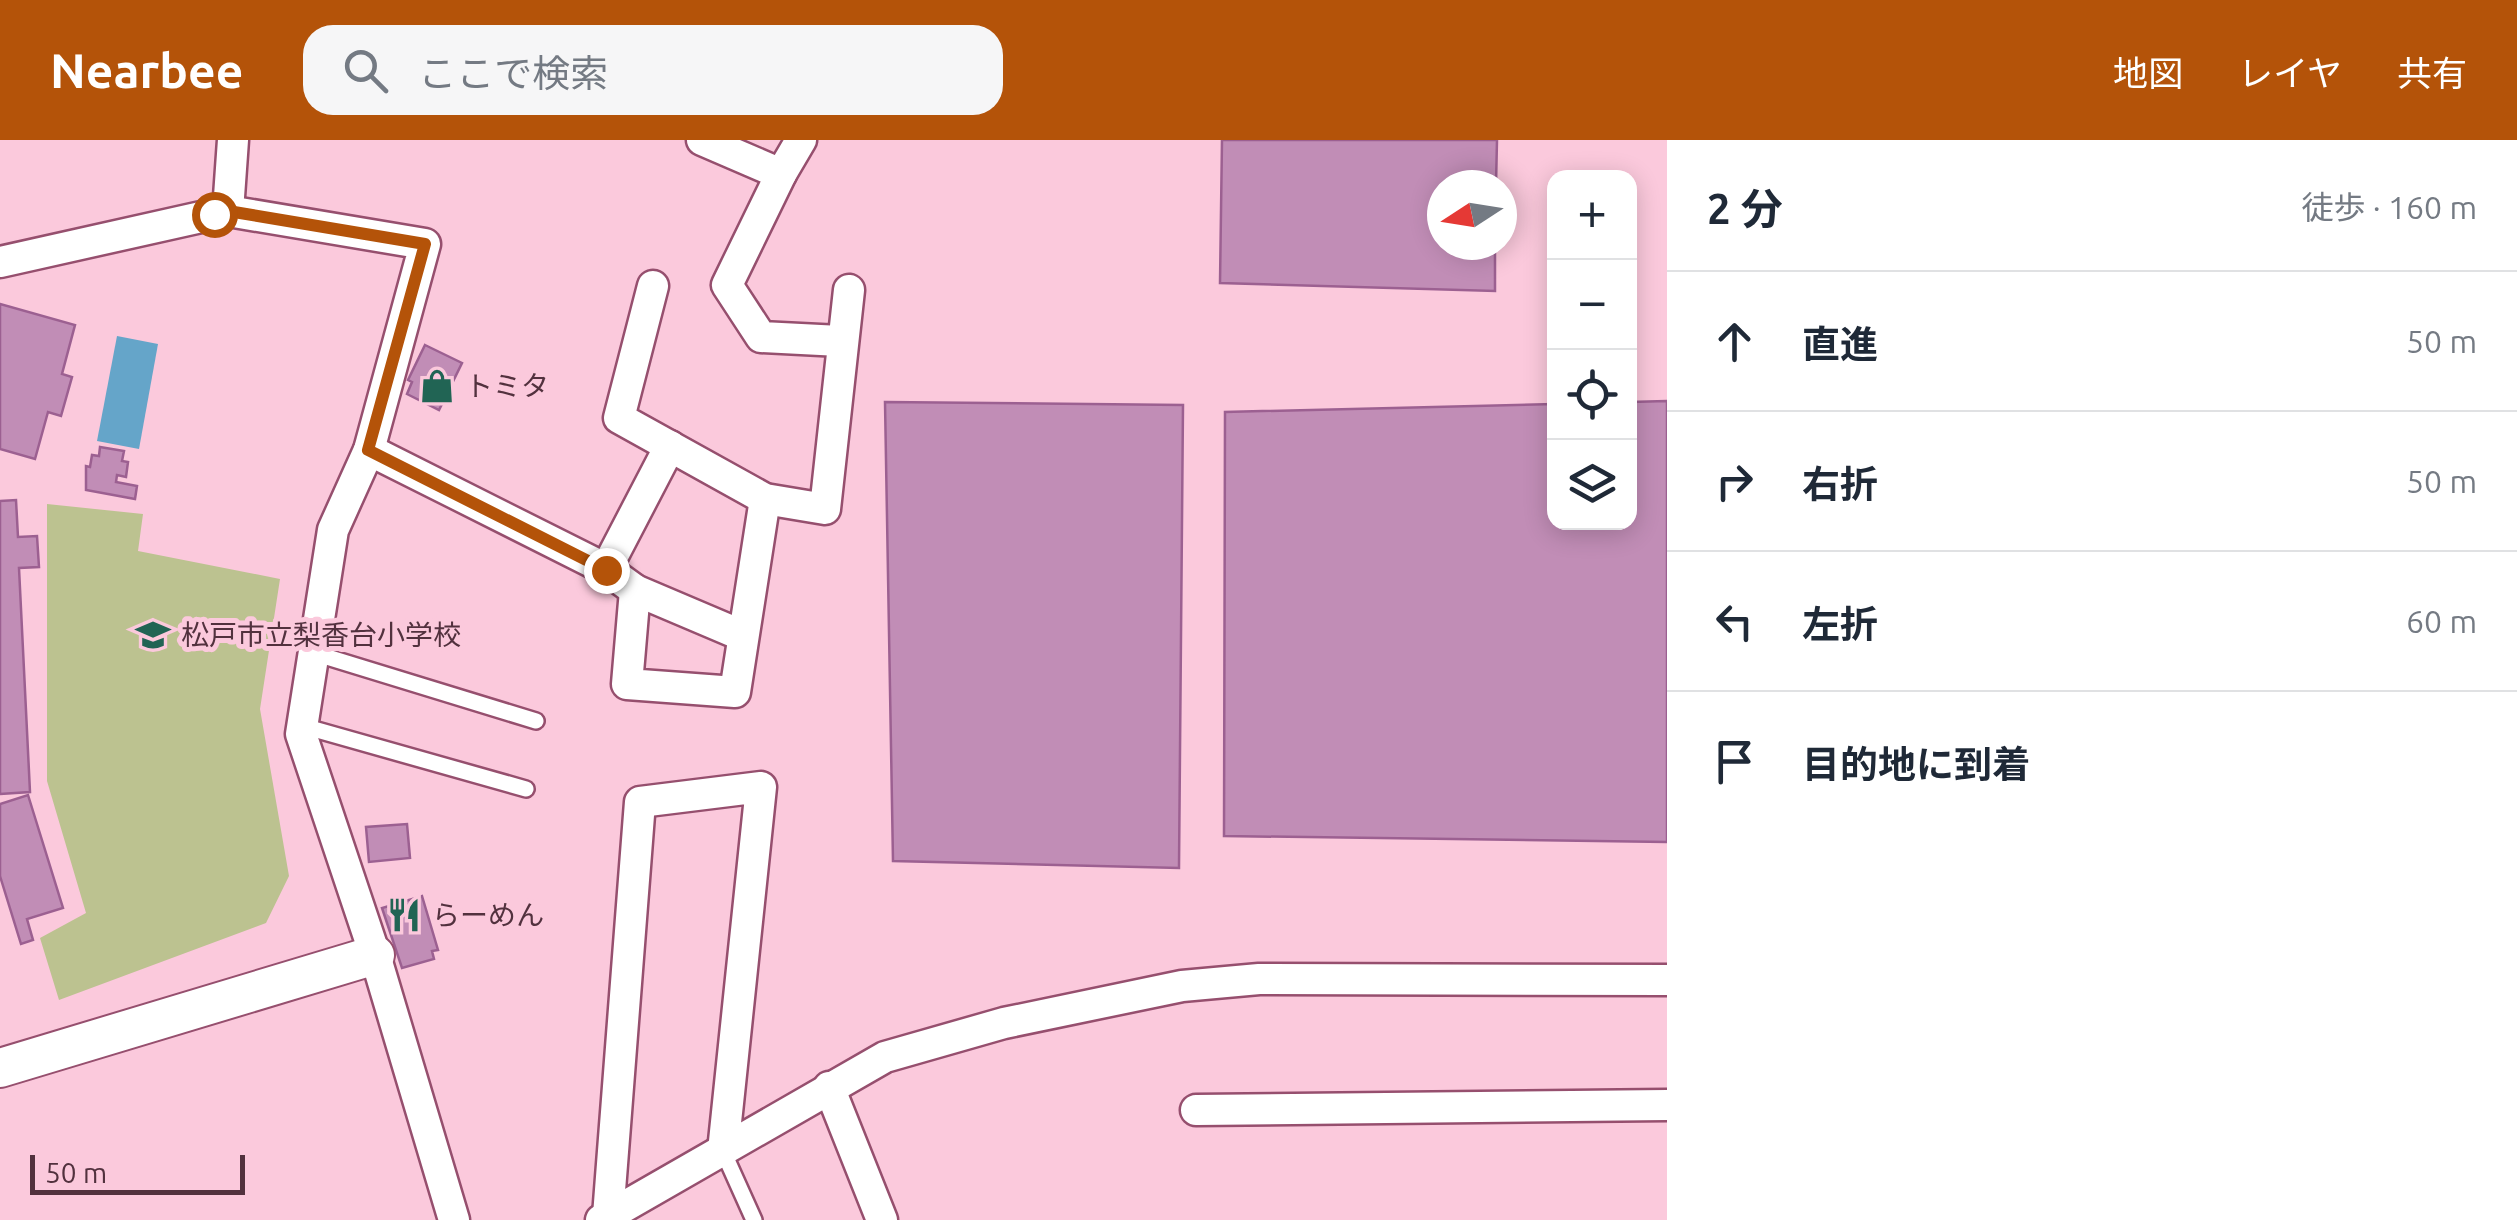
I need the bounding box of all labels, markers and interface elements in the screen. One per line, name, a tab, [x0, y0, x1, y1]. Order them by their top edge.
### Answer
search box	[303, 25, 1003, 115]
text: Nearbee	[50, 43, 243, 97]
icon: search	[338, 43, 393, 98]
text: ここで検索	[418, 52, 608, 94]
text: 地図	[2113, 53, 2183, 93]
text: レイヤ	[2238, 53, 2342, 93]
text: 共有	[2397, 53, 2467, 93]
north arrow	[1427, 170, 1517, 260]
map controls	[1547, 170, 1637, 530]
button: +	[1547, 170, 1637, 260]
text: 2 分	[1707, 185, 1783, 232]
text: 徒歩 · 160 m	[2301, 189, 2477, 225]
route start	[192, 192, 238, 238]
button: −	[1547, 260, 1637, 350]
icon: ahead	[1707, 314, 1762, 369]
text: 直進	[1802, 323, 1878, 365]
text: 50 m	[2406, 323, 2477, 359]
button: locate	[1547, 350, 1637, 440]
shop icon: トミタ	[418, 367, 456, 405]
place label: トミタ	[465, 370, 549, 401]
button: layers	[1547, 440, 1637, 530]
icon: right	[1707, 454, 1762, 509]
text: 右折	[1802, 463, 1878, 505]
text: 50 m	[2406, 463, 2477, 499]
route end	[584, 548, 630, 594]
icon: left	[1707, 594, 1762, 649]
text: 左折	[1802, 603, 1878, 645]
text: 60 m	[2406, 603, 2477, 639]
school or university icon: 松戸市立梨香台小学校	[134, 616, 172, 654]
place label: 松戸市立梨香台小学校	[181, 619, 461, 650]
icon: arrive	[1707, 734, 1762, 789]
text: 目的地に到着	[1802, 743, 2030, 785]
restaurant icon: らーめん	[385, 896, 423, 934]
place label: らーめん	[432, 899, 544, 930]
scale bar	[30, 1150, 245, 1194]
text: 50 m	[45, 1157, 107, 1188]

